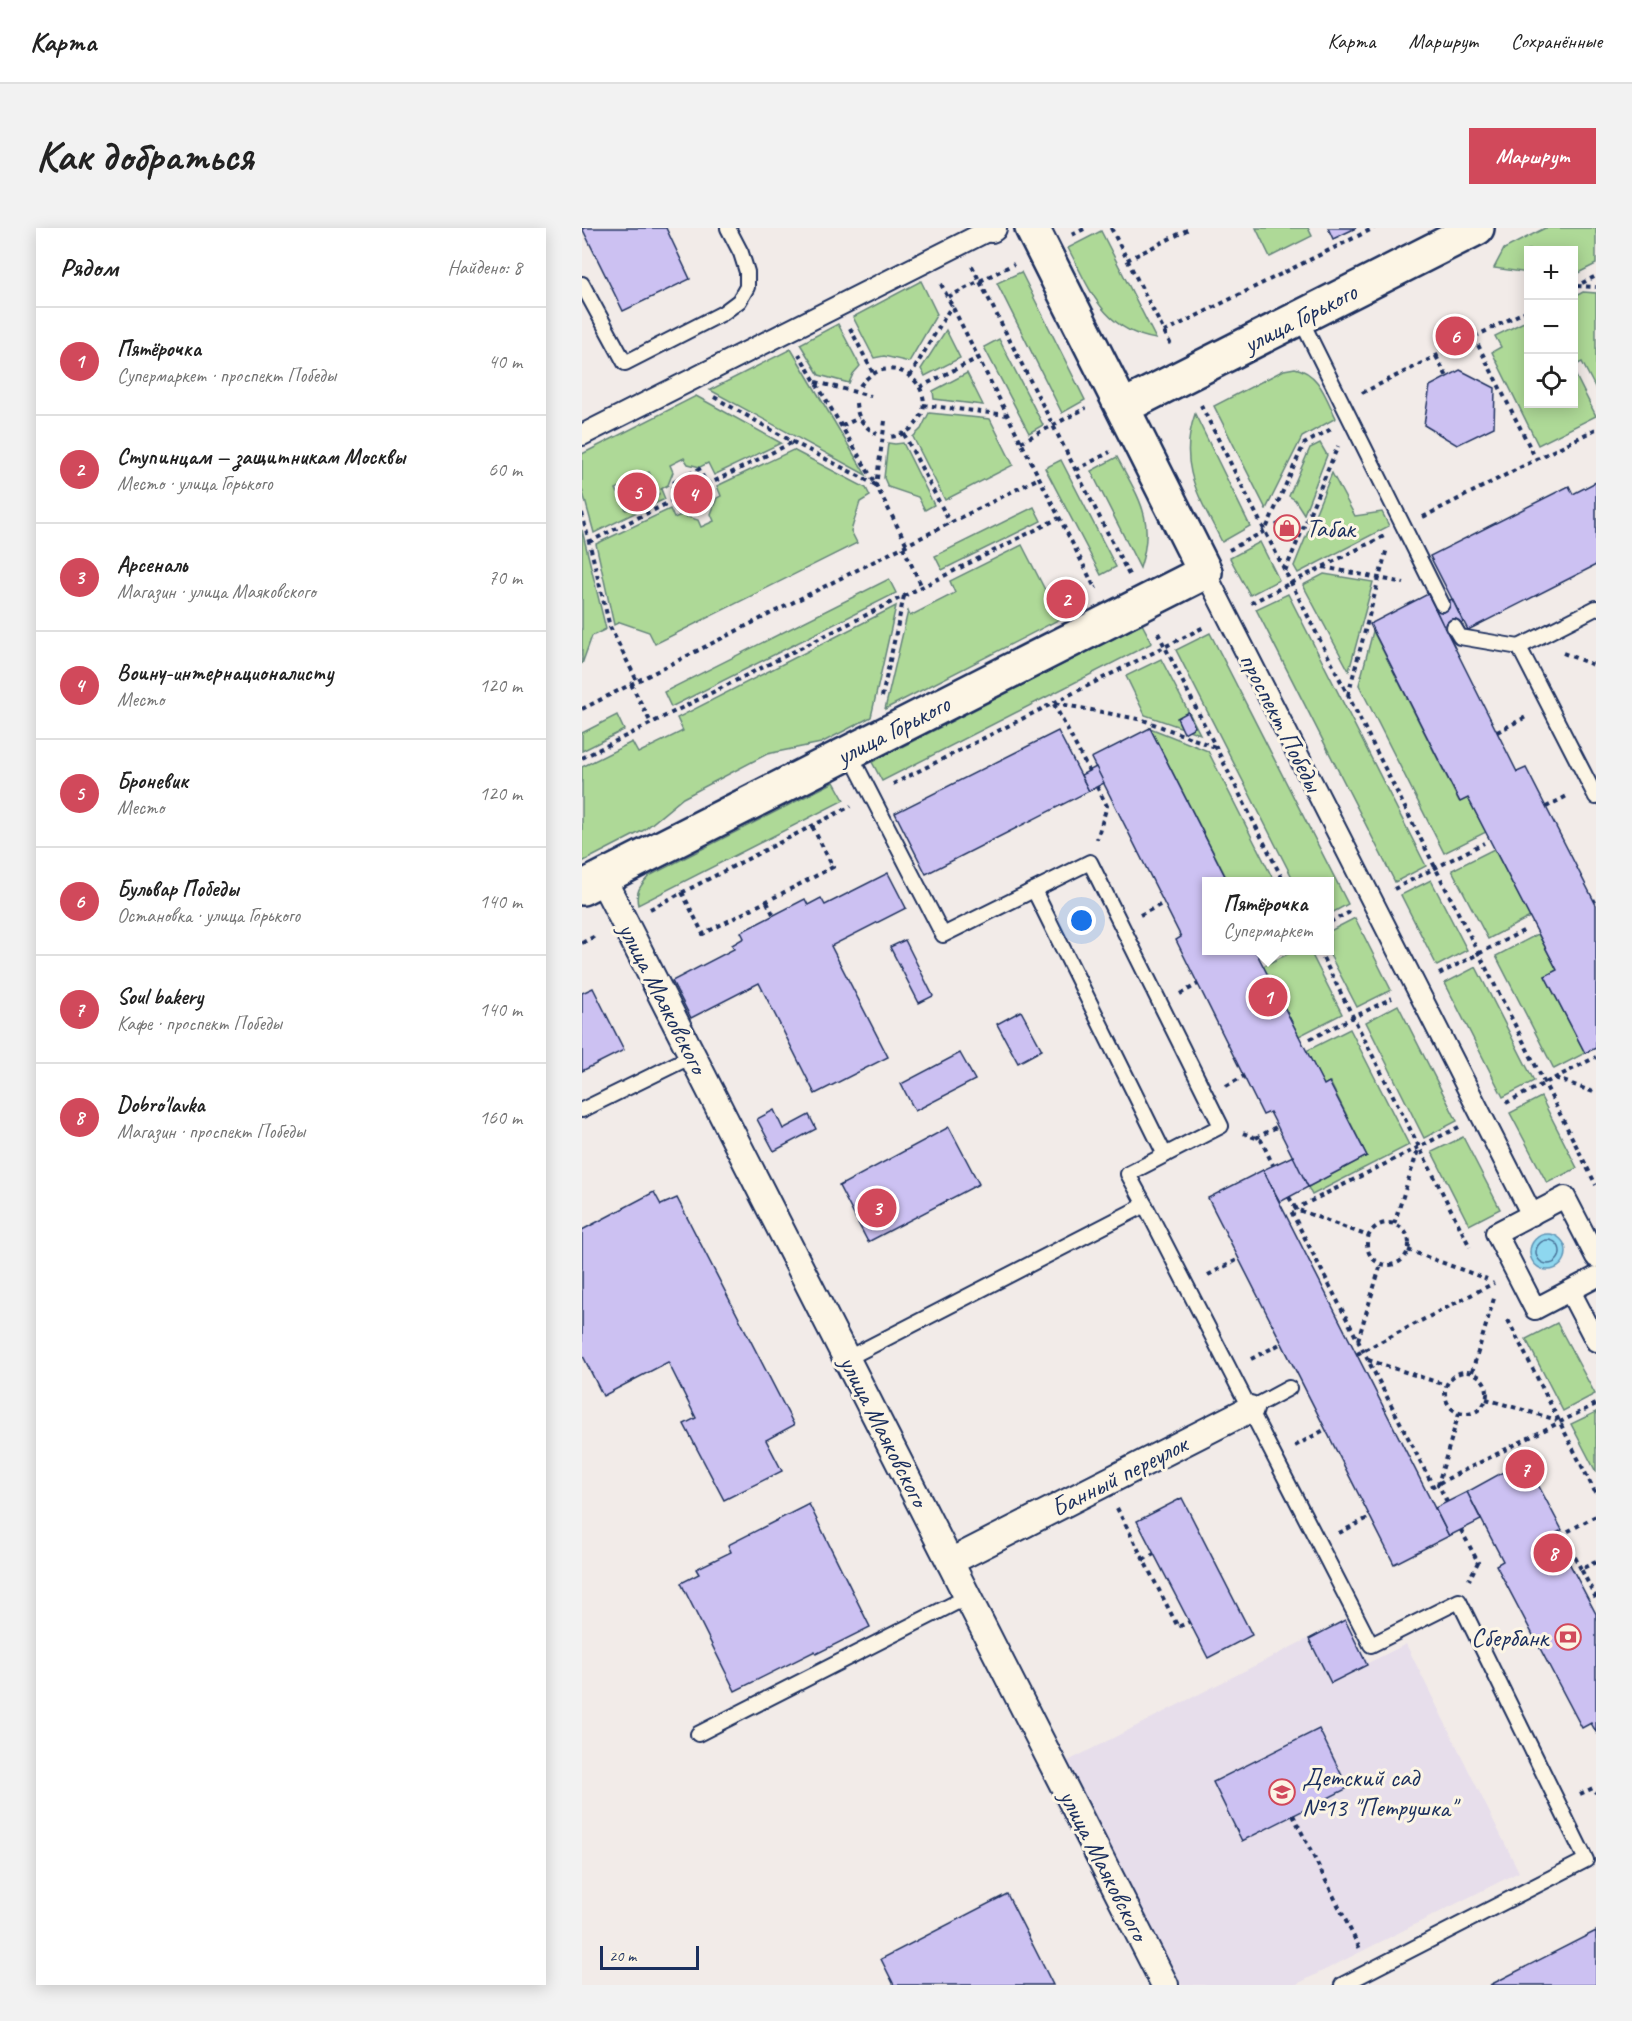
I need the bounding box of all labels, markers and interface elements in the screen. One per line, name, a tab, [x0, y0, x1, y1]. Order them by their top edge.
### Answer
text: Карта	[30, 24, 97, 59]
text: Карта	[1327, 28, 1376, 54]
text: Маршрут	[1409, 28, 1478, 54]
text: Сохранённые	[1511, 28, 1602, 54]
button: Маршрут	[1469, 128, 1596, 184]
text: Как добраться	[36, 130, 253, 183]
map controls	[1524, 246, 1578, 408]
button: +	[1524, 246, 1578, 300]
text: Рядом	[60, 251, 118, 284]
text: Найдено: 8	[447, 255, 522, 280]
street label: улица Горького	[1236, 274, 1364, 362]
button: −	[1524, 300, 1578, 354]
pin: 6	[1436, 314, 1474, 358]
text: Пятёрочка	[117, 335, 201, 363]
text: 1	[75, 349, 84, 374]
text: 40 m	[488, 349, 522, 374]
button: locate	[1524, 354, 1578, 408]
text: Супермаркет · проспект Победы	[117, 363, 336, 388]
text: Ступинцам — защитникам Москвы	[117, 443, 405, 471]
text: 2	[75, 457, 84, 482]
text: 60 m	[488, 457, 522, 482]
pin: 5	[618, 470, 656, 514]
text: Место · улица Горького	[117, 471, 273, 496]
pin: 4	[674, 472, 712, 516]
place label: Табак	[1306, 512, 1357, 545]
shop icon: Табак	[1272, 513, 1302, 543]
text: Арсеналь	[117, 551, 187, 579]
text: 3	[75, 565, 84, 590]
text: 70 m	[488, 565, 522, 590]
pin: 2	[1046, 576, 1086, 622]
text: Магазин · улица Маяковского	[117, 579, 316, 604]
street label: проспект Победы	[1232, 647, 1331, 799]
text: Воину-интернационалисту	[117, 659, 334, 687]
text: 4	[75, 673, 84, 698]
text: 120 m	[479, 673, 522, 698]
street label: улица Горького	[829, 686, 957, 774]
text: Место	[117, 687, 164, 712]
text: Броневик	[117, 767, 188, 795]
text: 5	[75, 781, 84, 806]
text: 120 m	[479, 781, 522, 806]
text: Место	[117, 795, 164, 820]
text: Бульвар Победы	[117, 875, 239, 903]
popup	[1202, 877, 1334, 955]
text: 6	[75, 889, 84, 914]
text: 140 m	[479, 889, 522, 914]
text: Пятёрочка	[1223, 890, 1308, 918]
text: Остановка · улица Горького	[117, 903, 300, 928]
your location	[1067, 906, 1096, 935]
street label: улица Маяковского	[610, 915, 716, 1082]
text: Супермаркет	[1223, 918, 1313, 943]
pin: 1	[1248, 974, 1288, 1020]
text: Soul bakery	[117, 983, 203, 1011]
text: 7	[75, 997, 84, 1022]
text: 140 m	[479, 997, 522, 1022]
text: Кафе · проспект Победы	[117, 1011, 282, 1036]
text: Dobro'lavka	[117, 1091, 205, 1119]
text: 8	[75, 1105, 84, 1130]
text: 160 m	[479, 1105, 522, 1130]
text: Магазин · проспект Победы	[117, 1119, 305, 1144]
pin: 3	[858, 1186, 896, 1230]
street label: улица Маяковского	[831, 1348, 937, 1515]
street label: Банный переулок	[1045, 1426, 1195, 1524]
pin: 7	[1506, 1446, 1544, 1492]
pin: 8	[1534, 1530, 1572, 1576]
place label: Сбербанк	[1471, 1621, 1551, 1654]
bank icon: Сбербанк	[1553, 1622, 1583, 1652]
place label: Детский сад №13 "Петрушка"	[1302, 1761, 1461, 1824]
school or university icon: Детский сад №13 "Петрушка"	[1267, 1777, 1297, 1807]
street label: улица Маяковского	[1051, 1782, 1157, 1949]
scale bar	[600, 1943, 699, 1970]
text: 20 m	[609, 1946, 636, 1966]

